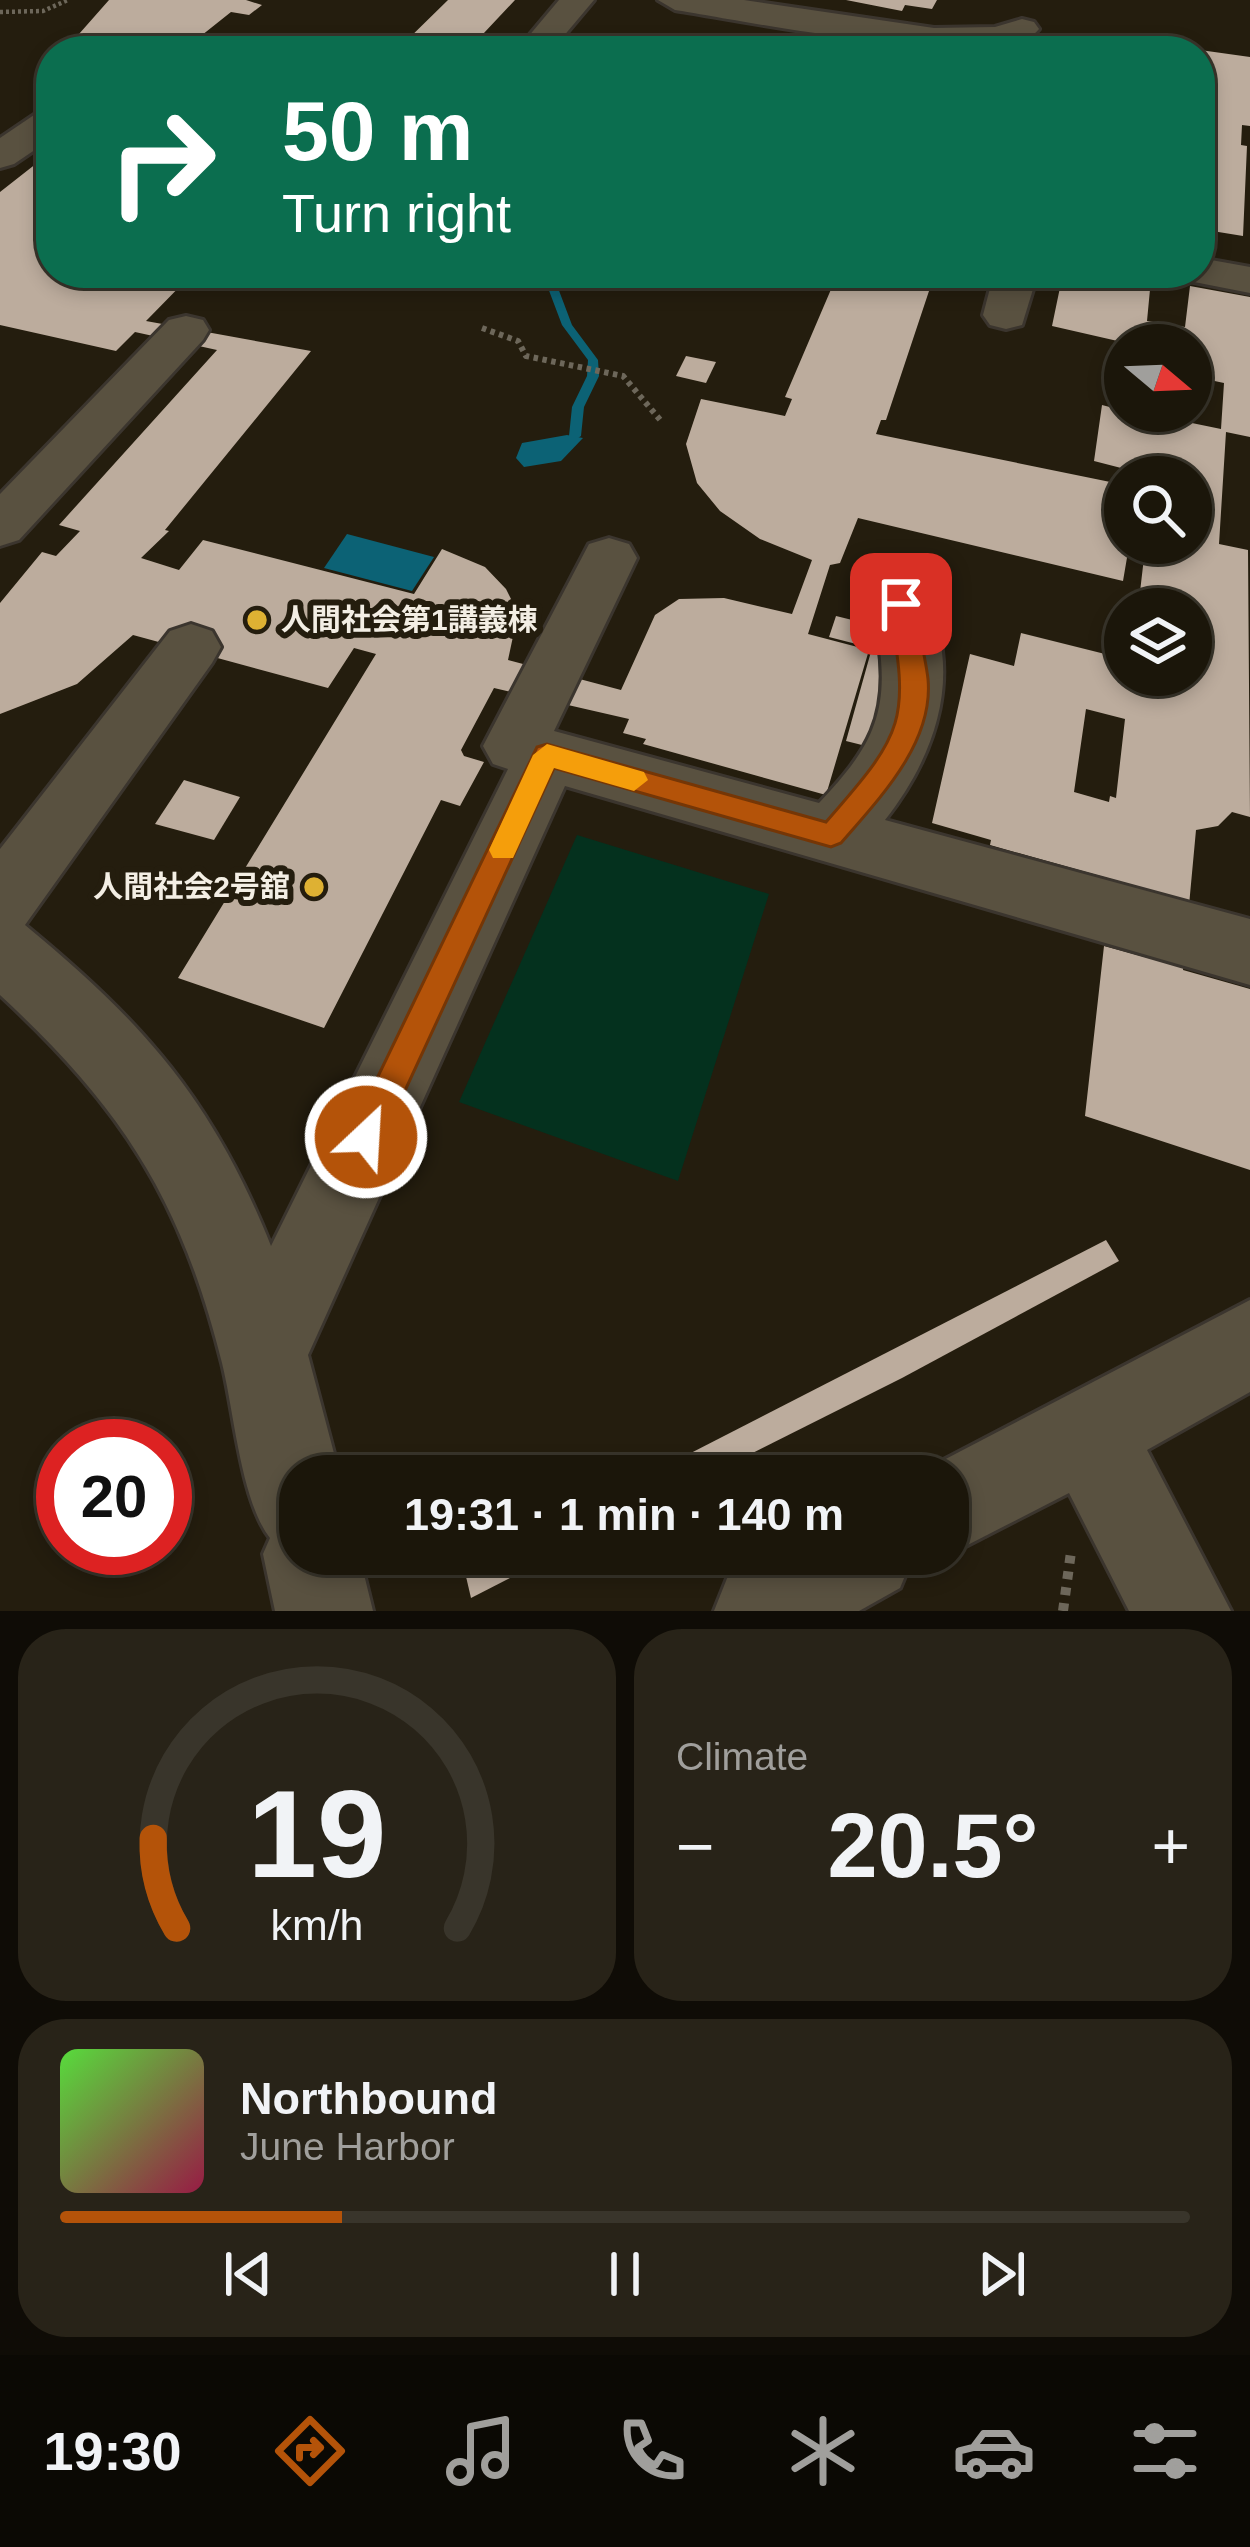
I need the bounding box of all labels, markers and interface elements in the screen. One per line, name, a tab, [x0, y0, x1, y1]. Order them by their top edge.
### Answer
icon: right	[84, 84, 240, 240]
text: 50 m	[282, 84, 473, 178]
text: Turn right	[282, 183, 511, 243]
north arrow	[1104, 324, 1212, 432]
map controls	[1104, 324, 1212, 696]
button: search	[1104, 456, 1212, 564]
pin	[850, 553, 952, 655]
icon: arrive	[868, 571, 934, 637]
button: layers	[1104, 588, 1212, 696]
place label: 人間社会第1講義棟	[281, 603, 538, 636]
marker: 人間社会第1講義棟	[244, 607, 270, 633]
place label: 人間社会2号舘	[93, 870, 290, 903]
marker: 人間社会2号舘	[301, 874, 327, 900]
position arrow	[303, 1074, 429, 1200]
speed limit sign: 20	[36, 1419, 192, 1575]
text: 19:31 · 1 min · 140 m	[404, 1489, 844, 1540]
text: Climate	[676, 1735, 808, 1778]
text: 19	[248, 1764, 386, 1903]
text: 20.5°	[827, 1796, 1039, 1896]
text: −	[676, 1809, 715, 1883]
text: +	[1151, 1809, 1190, 1883]
text: km/h	[271, 1901, 363, 1949]
text: Northbound	[240, 2073, 497, 2124]
text: June Harbor	[240, 2125, 455, 2168]
icon: previous	[215, 2241, 281, 2307]
icon: pause	[592, 2241, 658, 2307]
icon: next	[969, 2241, 1035, 2307]
icon: directions	[268, 2409, 352, 2493]
icon: music	[439, 2409, 523, 2493]
icon: phone	[610, 2409, 694, 2493]
icon: climate	[781, 2409, 865, 2493]
icon: car	[952, 2409, 1036, 2493]
icon: filters	[1123, 2409, 1207, 2493]
text: 19:30	[43, 2421, 182, 2481]

